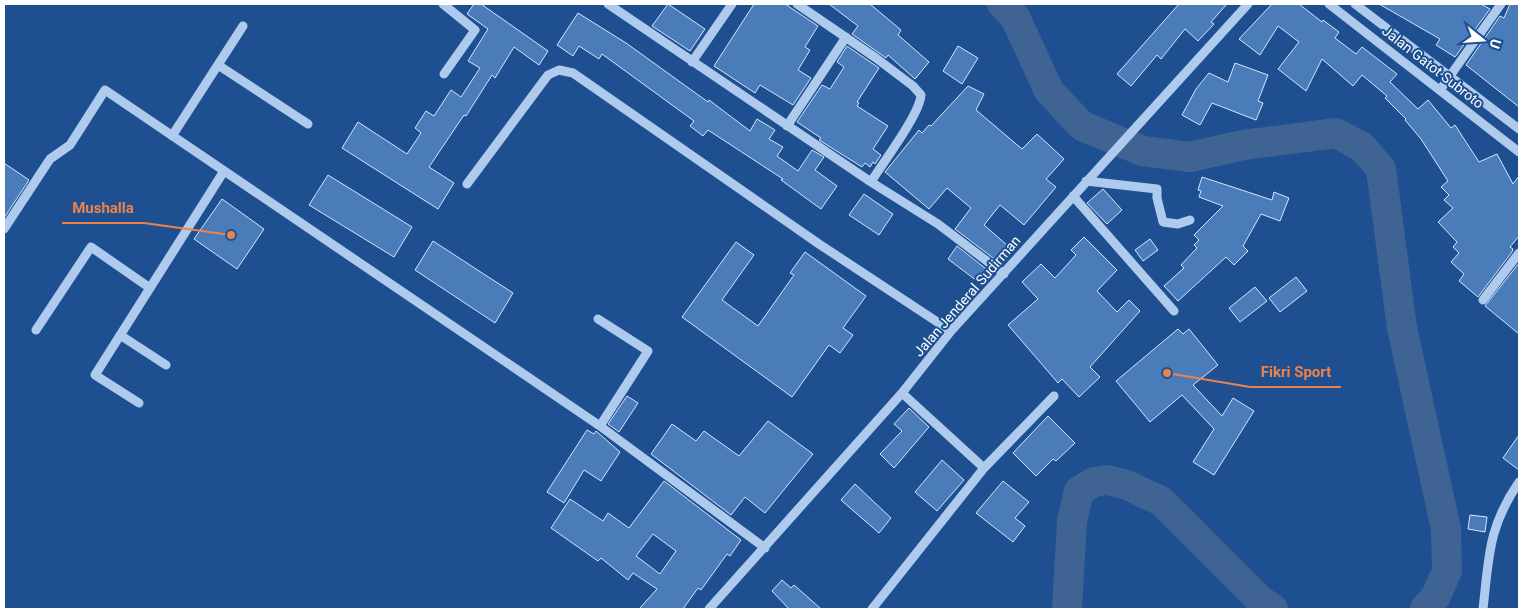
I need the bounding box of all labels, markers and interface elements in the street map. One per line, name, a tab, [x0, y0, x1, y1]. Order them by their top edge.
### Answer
north arrow	[1458, 15, 1508, 65]
street label: Jalan Gatot Subroto	[1379, 22, 1487, 112]
text: U	[1486, 37, 1504, 51]
callout: Mushalla	[62, 193, 144, 223]
text: Mushalla	[72, 199, 134, 217]
street label: Jalan Jenderal Sudirman	[910, 232, 1024, 360]
callout: Fikri Sport	[1250, 357, 1341, 387]
text: Fikri Sport	[1261, 363, 1331, 381]

